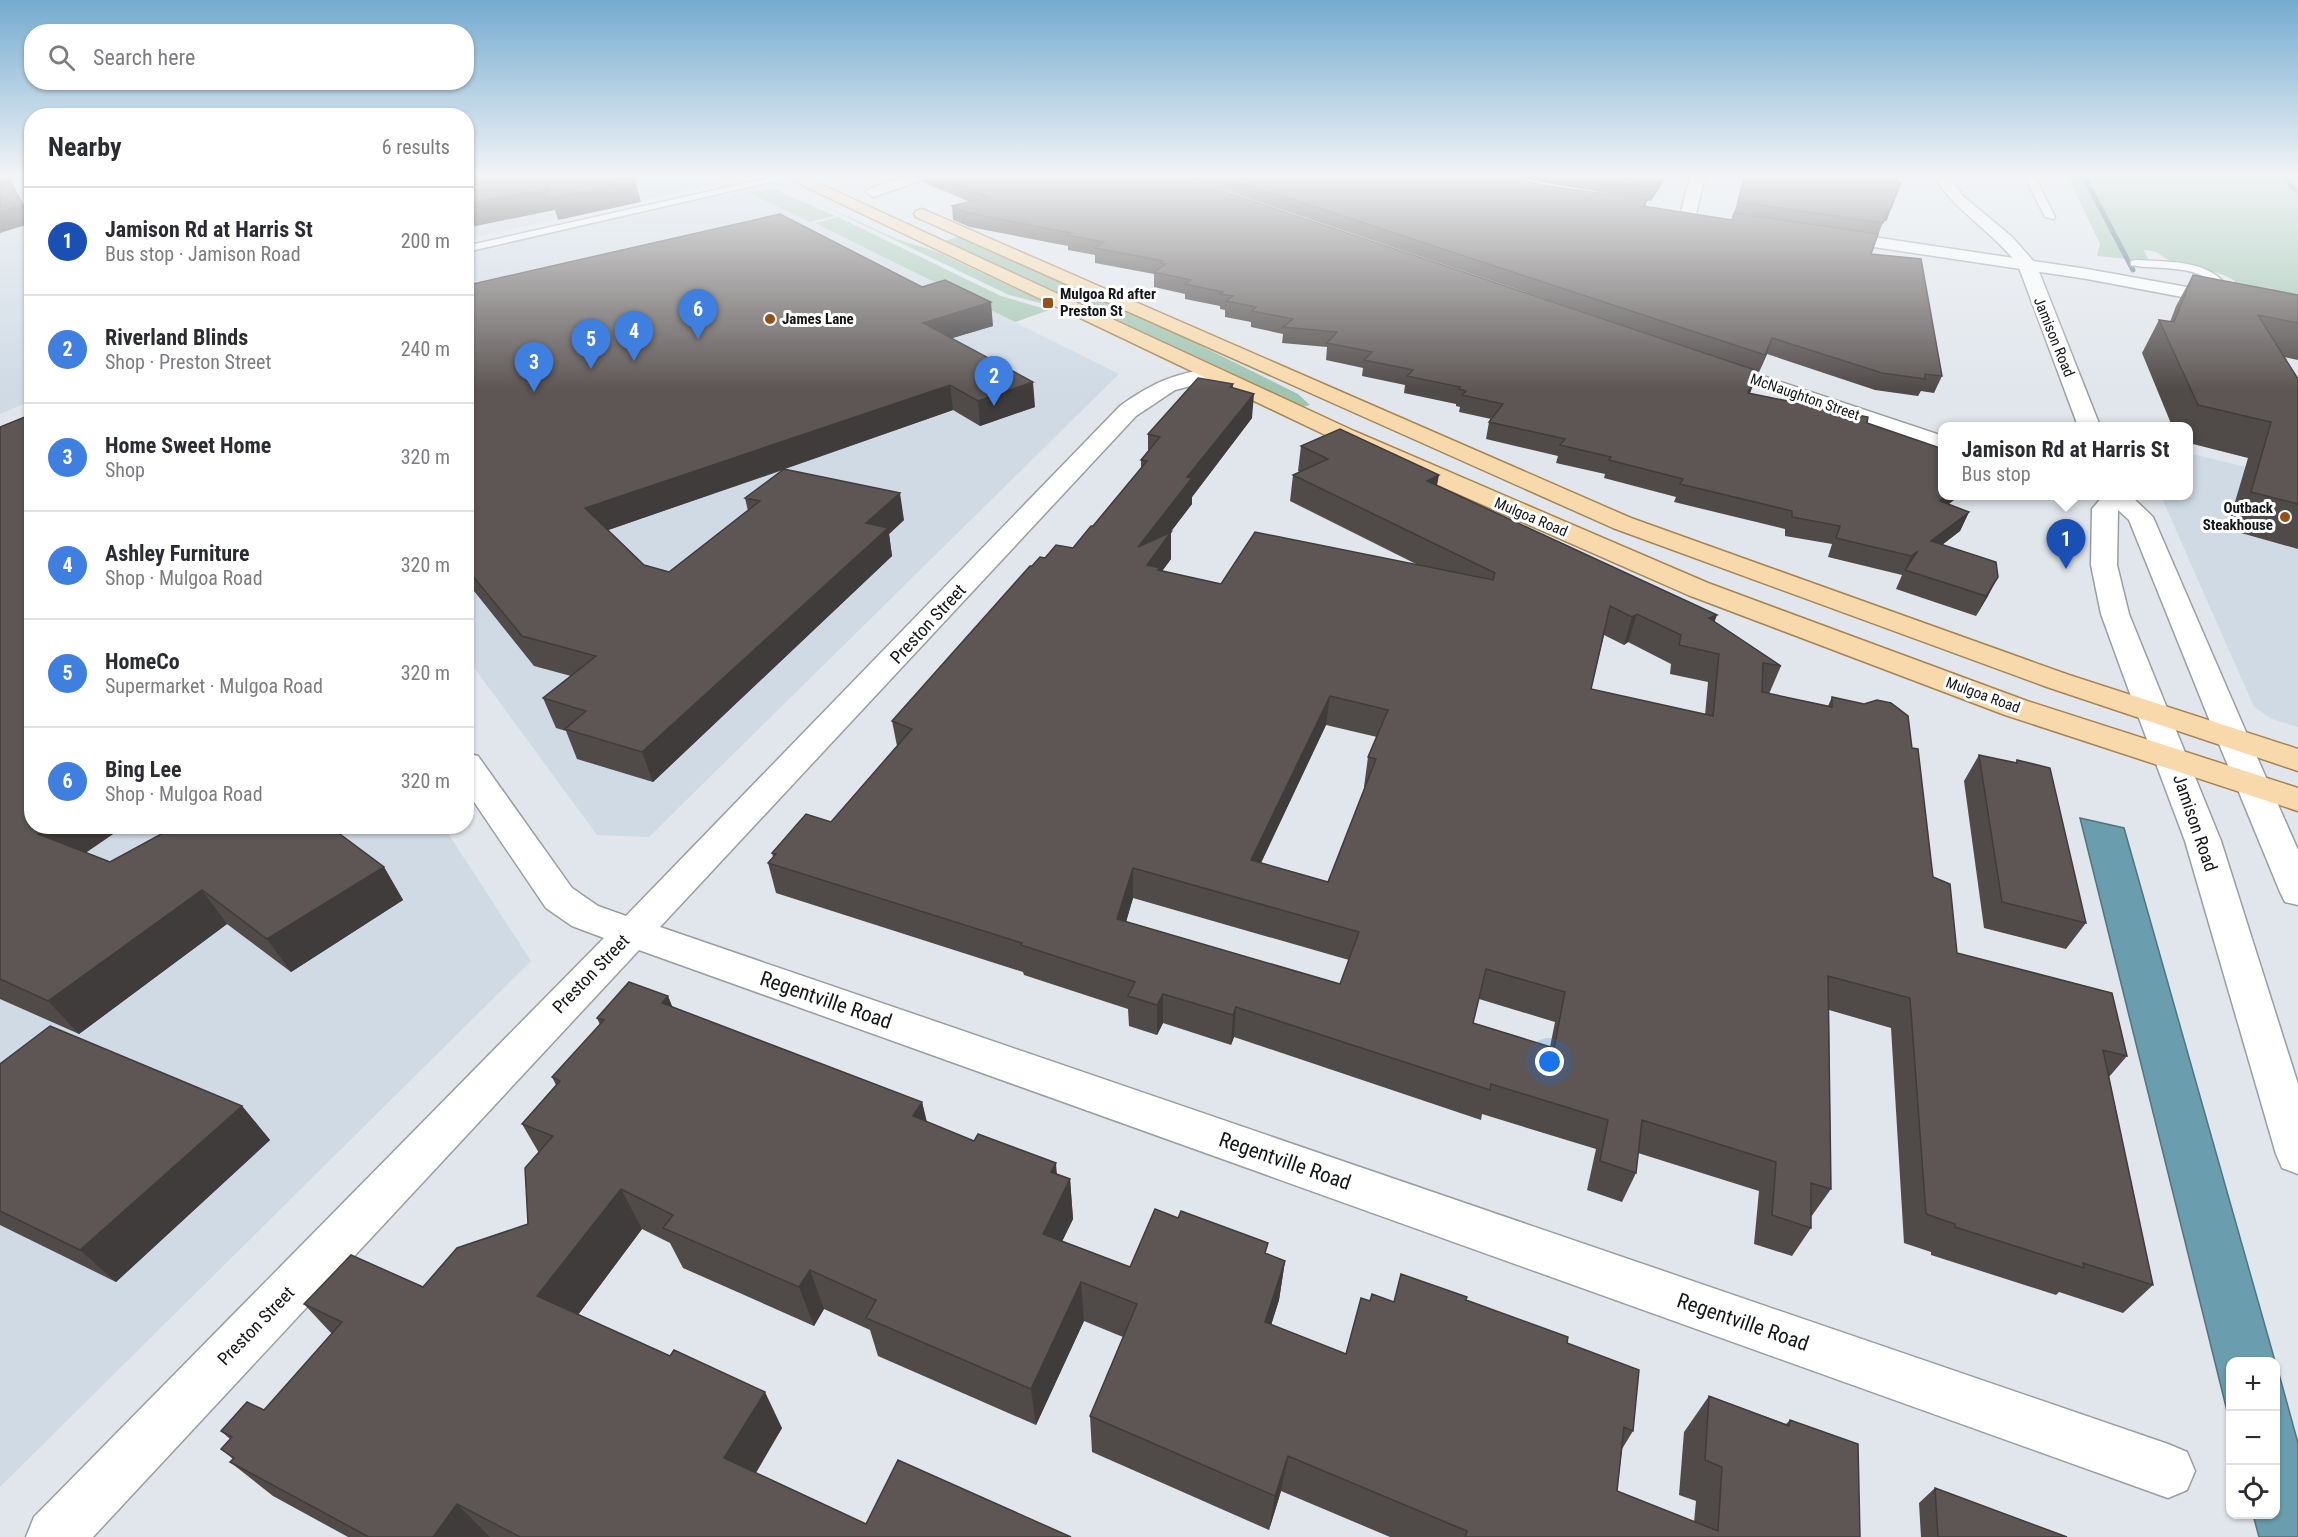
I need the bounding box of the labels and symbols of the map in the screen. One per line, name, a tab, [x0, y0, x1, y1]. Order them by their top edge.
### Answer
place label: Mulgoa Rd after Preston St	[1060, 285, 1156, 320]
pin: 6	[678, 290, 718, 339]
street label: Jamison Road	[2030, 295, 2078, 379]
marker: Mulgoa Rd after Preston St	[1041, 296, 1055, 310]
place label: James Lane	[782, 310, 854, 328]
pin: 4	[614, 312, 654, 361]
marker: James Lane	[763, 312, 777, 326]
pin: 5	[572, 320, 610, 369]
pin: 3	[514, 342, 554, 392]
pin: 2	[974, 356, 1014, 406]
street label: McNaughton Street	[1748, 370, 1862, 424]
street label: Mulgoa Road	[1492, 494, 1570, 540]
place label: Outback Steakhouse	[2203, 499, 2274, 534]
marker: Outback Steakhouse	[2278, 510, 2292, 524]
pin: 1	[2046, 520, 2086, 569]
street label: Preston Street	[885, 580, 970, 668]
street label: Mulgoa Road	[1943, 673, 2023, 717]
street label: Jamison Road	[2169, 772, 2222, 874]
street label: Preston Street	[548, 930, 633, 1017]
street label: Regentville Road	[757, 966, 895, 1034]
your location	[1535, 1047, 1564, 1076]
street label: Regentville Road	[1216, 1127, 1354, 1195]
street label: Preston Street	[213, 1282, 298, 1369]
street label: Regentville Road	[1674, 1288, 1812, 1356]

